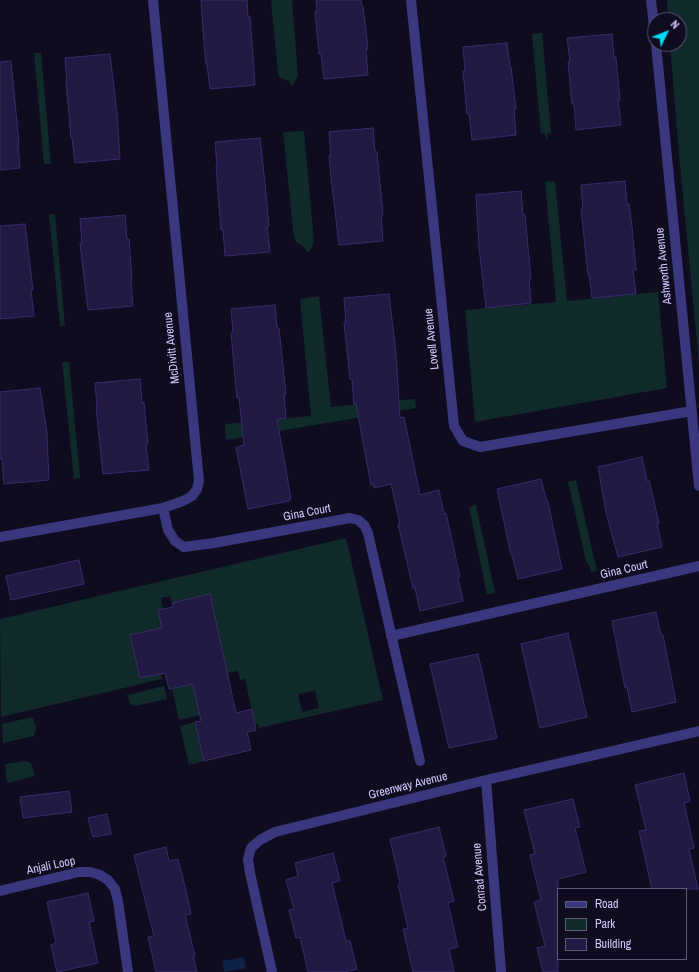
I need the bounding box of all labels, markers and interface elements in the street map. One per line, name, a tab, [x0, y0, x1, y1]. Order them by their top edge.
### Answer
north arrow	[647, 12, 687, 52]
text: N	[668, 17, 682, 32]
street label: Ashworth Avenue	[653, 227, 675, 305]
street label: Lovell Avenue	[422, 308, 442, 370]
street label: McDivitt Avenue	[161, 311, 183, 385]
street label: Gina Court	[282, 501, 332, 525]
street label: Gina Court	[599, 558, 649, 582]
street label: Greenway Avenue	[367, 769, 449, 803]
street label: Conrad Avenue	[470, 842, 490, 912]
street label: Anjali Loop	[25, 854, 77, 878]
legend	[557, 888, 687, 960]
text: Road	[595, 896, 619, 912]
text: Park	[595, 916, 615, 932]
text: Building	[595, 936, 631, 952]

